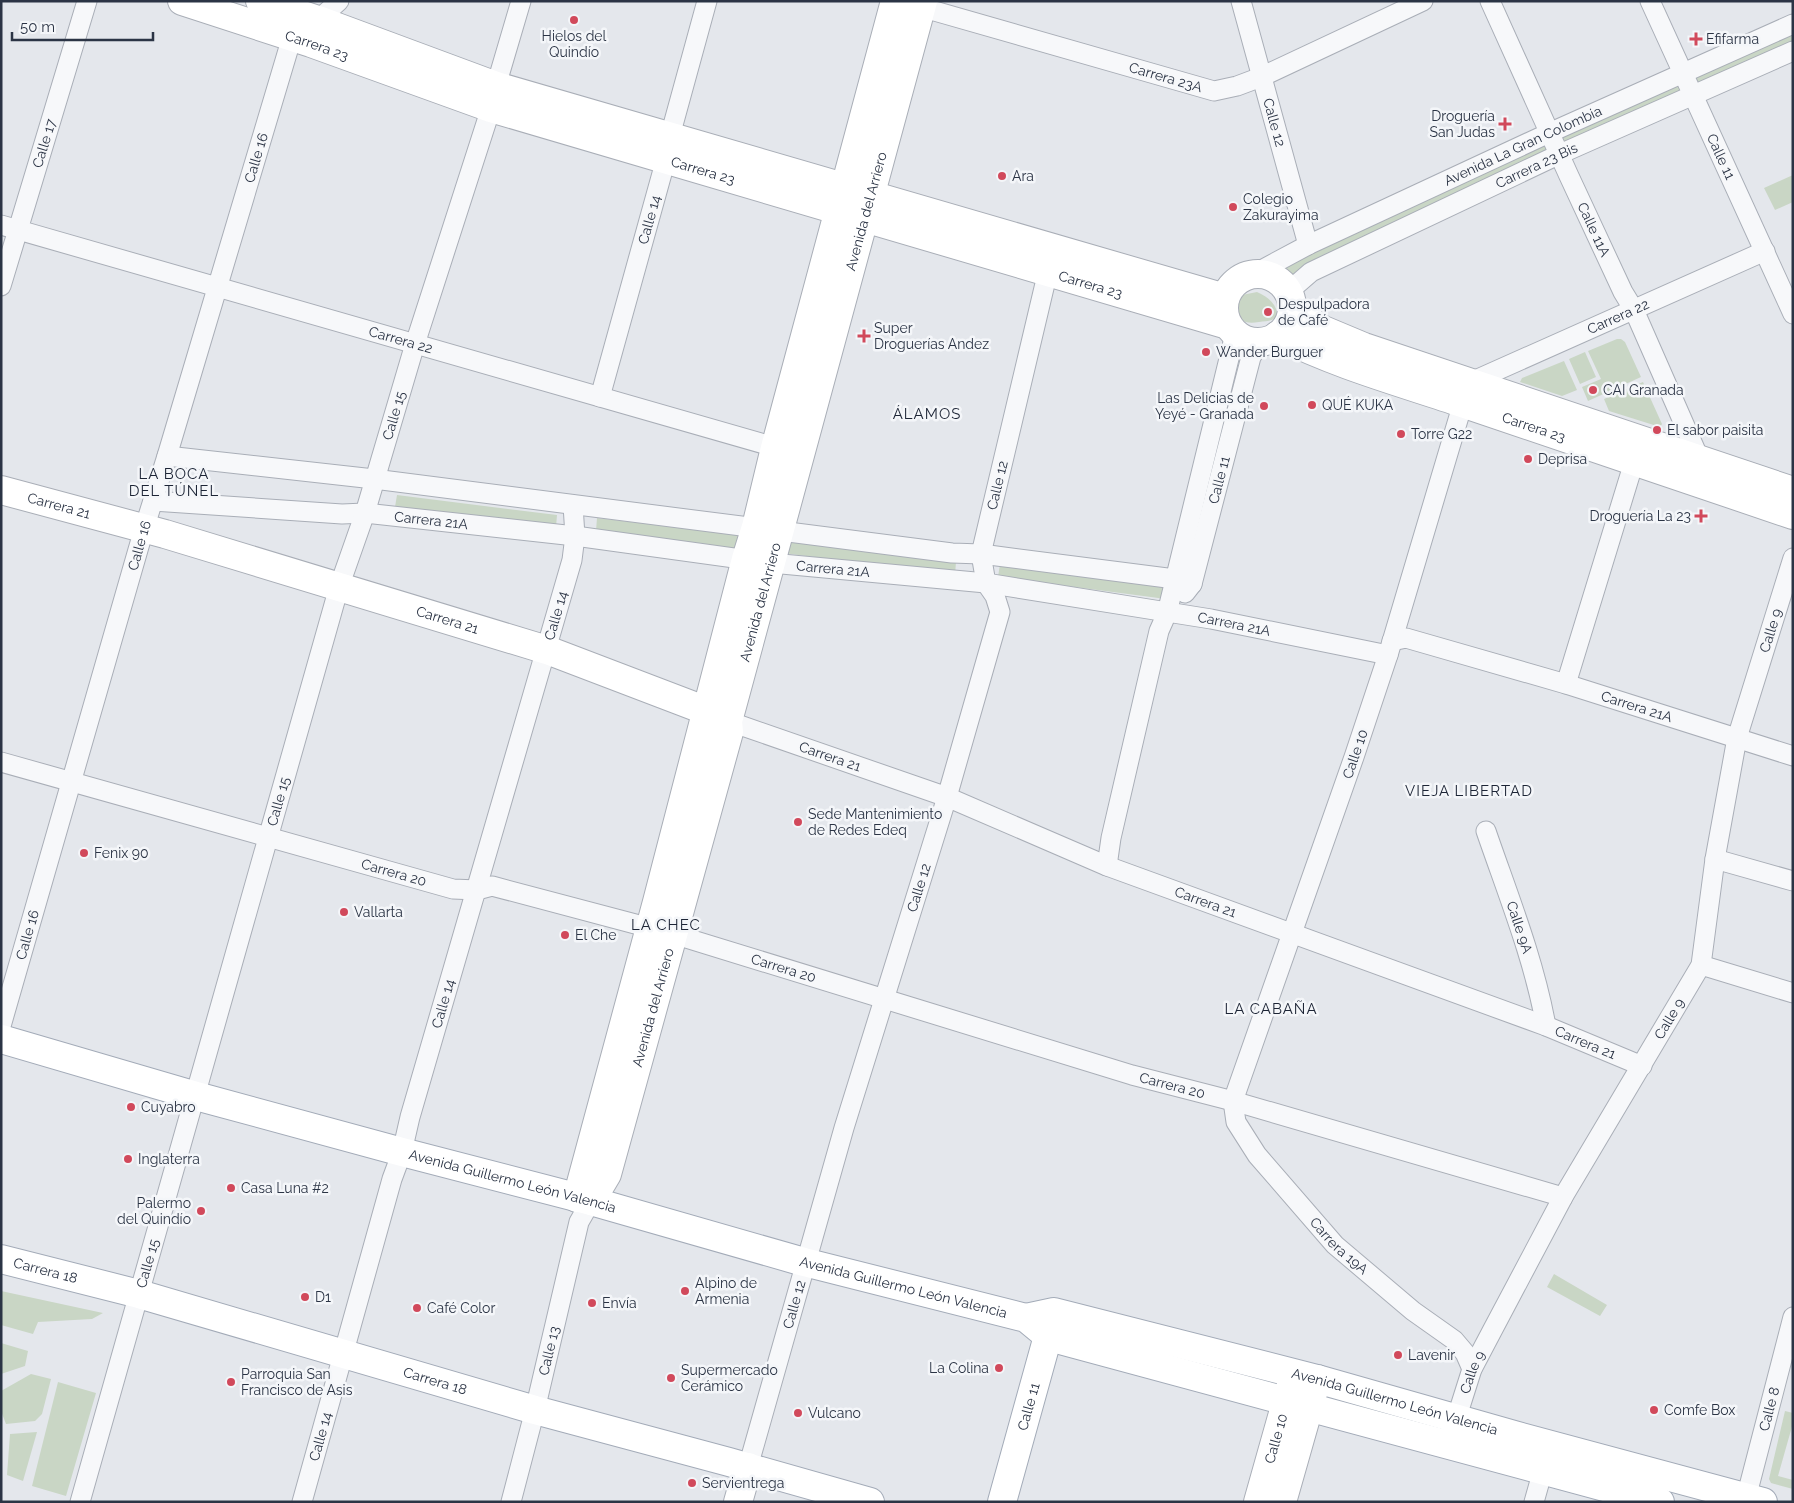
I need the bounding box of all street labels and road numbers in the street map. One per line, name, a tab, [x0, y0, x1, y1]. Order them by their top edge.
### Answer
street label: Carrera 23	[283, 27, 351, 64]
street label: Carrera 23A	[1127, 59, 1205, 95]
street label: Calle 12	[1260, 96, 1289, 149]
street label: Avenida La Gran Colombia	[1441, 103, 1604, 189]
street label: Calle 17	[29, 117, 59, 170]
street label: Calle 16	[241, 131, 271, 184]
street label: Calle 11	[1704, 131, 1738, 182]
street label: Carrera 23 Bis	[1493, 139, 1580, 191]
street label: Avenida del Arriero	[842, 150, 890, 273]
street label: Carrera 23	[669, 153, 737, 187]
street label: Calle 14	[635, 193, 664, 246]
street label: Calle 11A	[1574, 200, 1614, 260]
street label: Carrera 23	[1057, 268, 1124, 302]
street label: Carrera 22	[1585, 296, 1651, 337]
street label: Carrera 22	[367, 323, 435, 357]
street label: Calle 15	[379, 389, 409, 442]
street label: Carrera 23	[1500, 409, 1568, 445]
street label: Calle 11	[1205, 454, 1233, 505]
street label: Calle 12	[984, 459, 1011, 511]
street label: Carrera 21	[26, 489, 92, 522]
street label: Carrera 21A	[394, 508, 469, 532]
street label: Calle 16	[124, 519, 154, 572]
street label: Avenida del Arriero	[736, 541, 784, 664]
street label: Carrera 21A	[796, 557, 871, 580]
street label: Calle 14	[541, 589, 571, 642]
street label: Carrera 21	[414, 603, 481, 637]
street label: Calle 9	[1756, 607, 1785, 654]
street label: Carrera 21A	[1197, 609, 1273, 639]
street label: Carrera 21A	[1599, 688, 1675, 725]
street label: Calle 10	[1339, 727, 1371, 781]
street label: Carrera 21	[797, 738, 863, 775]
street label: Calle 15	[264, 775, 293, 828]
street label: Carrera 20	[359, 856, 428, 889]
street label: Calle 12	[904, 861, 934, 914]
street label: Carrera 21	[1173, 883, 1239, 920]
street label: Calle 9A	[1503, 899, 1536, 956]
street label: Calle 16	[13, 908, 42, 961]
street label: Avenida del Arriero	[629, 946, 677, 1069]
street label: Carrera 20	[749, 950, 818, 985]
street label: Calle 14	[428, 977, 458, 1030]
street label: Calle 9	[1651, 995, 1687, 1042]
street label: Carrera 21	[1553, 1023, 1618, 1062]
street label: Carrera 20	[1138, 1069, 1207, 1101]
street label: Avenida Guillermo León Valencia	[407, 1146, 618, 1216]
street label: Carrera 19A	[1307, 1214, 1372, 1278]
street label: Calle 15	[133, 1237, 162, 1290]
street label: Avenida Guillermo León Valencia	[798, 1253, 1009, 1321]
street label: Carrera 18	[12, 1255, 79, 1286]
street label: Calle 12	[780, 1278, 809, 1331]
street label: Calle 13	[535, 1324, 562, 1377]
street label: Calle 9	[1457, 1348, 1488, 1396]
street label: Carrera 18	[401, 1364, 469, 1398]
street label: Avenida Guillermo León Valencia	[1290, 1365, 1500, 1438]
street label: Calle 11	[1014, 1381, 1043, 1432]
street label: Calle 8	[1756, 1385, 1783, 1433]
street label: Calle 14	[306, 1410, 335, 1463]
street label: Calle 10	[1261, 1412, 1291, 1465]

